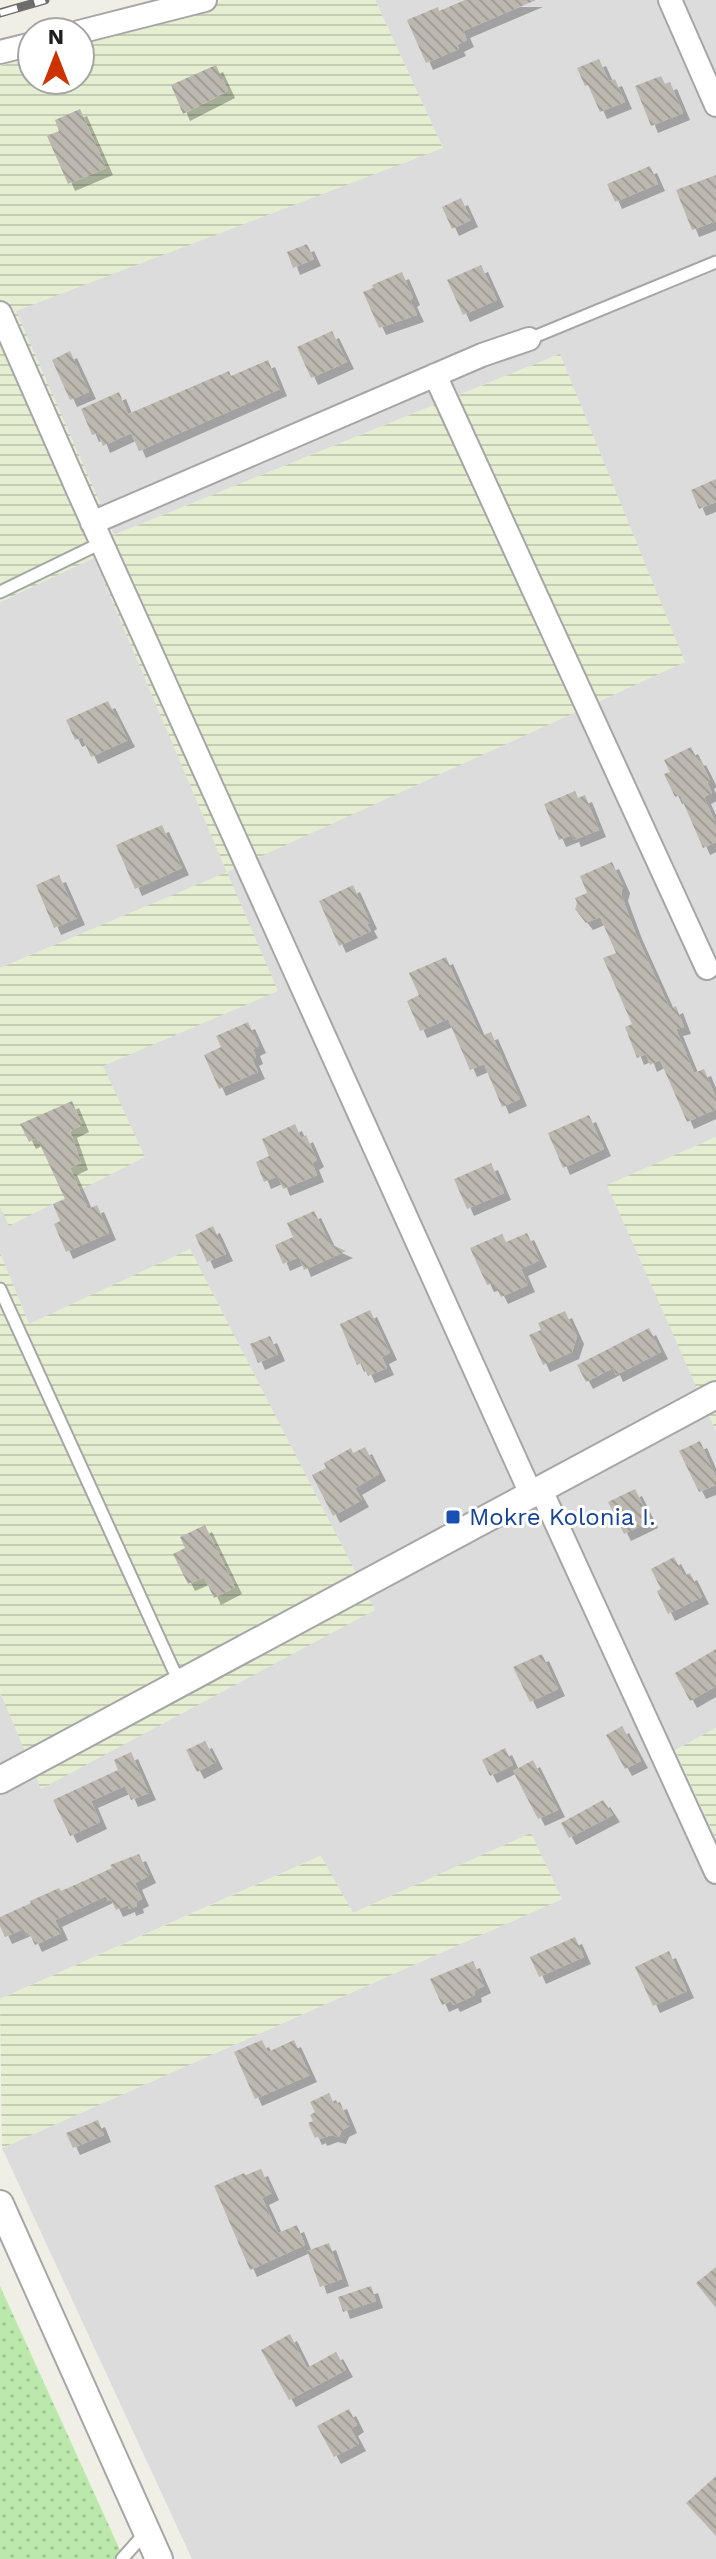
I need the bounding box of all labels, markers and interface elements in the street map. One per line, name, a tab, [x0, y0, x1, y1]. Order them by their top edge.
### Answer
north arrow	[16, 16, 96, 96]
text: N	[48, 24, 64, 49]
place label: Mokre Kolonia I.	[469, 1503, 656, 1531]
marker: Mokre Kolonia I.	[444, 1508, 462, 1526]

